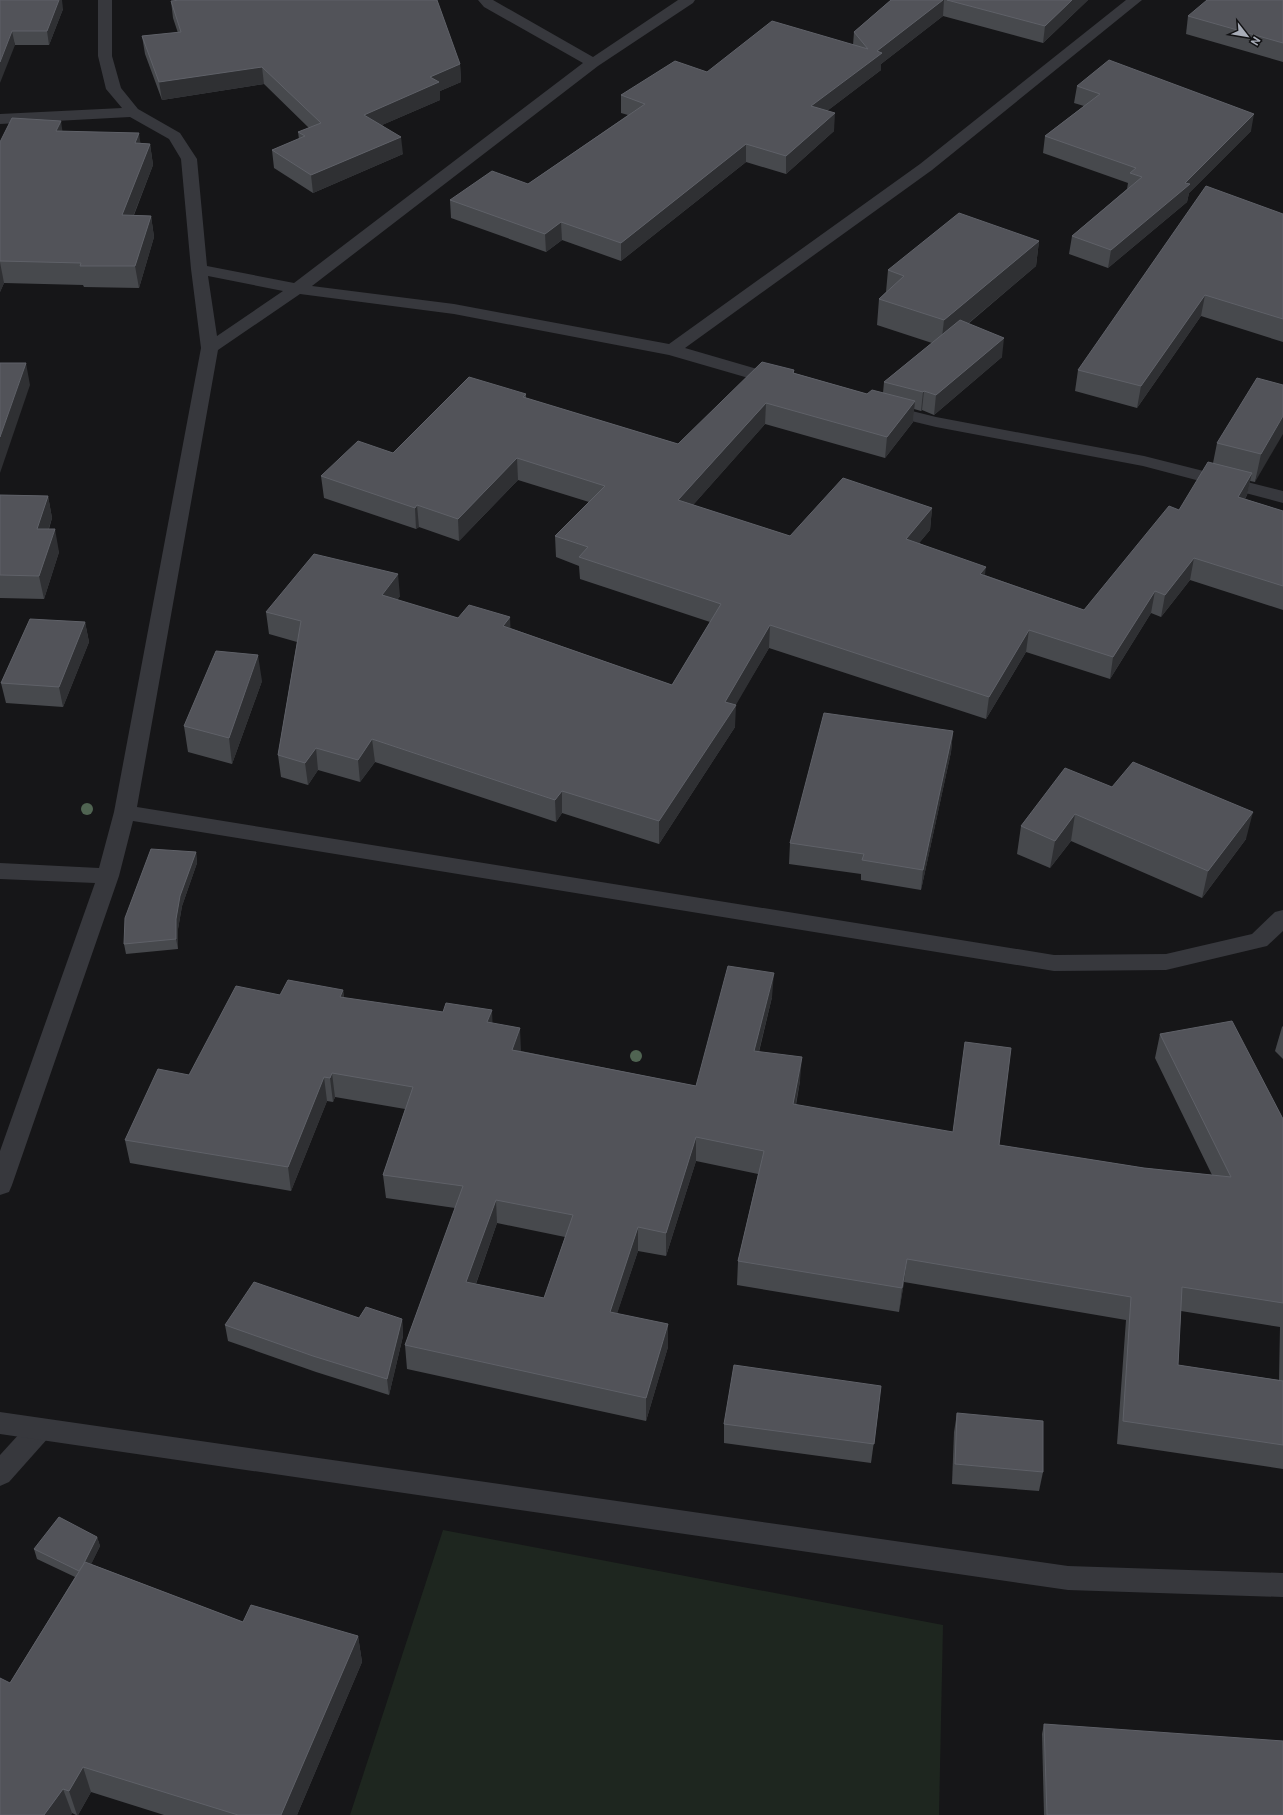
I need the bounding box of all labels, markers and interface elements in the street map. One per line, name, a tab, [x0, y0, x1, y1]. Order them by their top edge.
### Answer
north arrow	[1227, 16, 1267, 56]
text: N	[1247, 34, 1263, 48]

